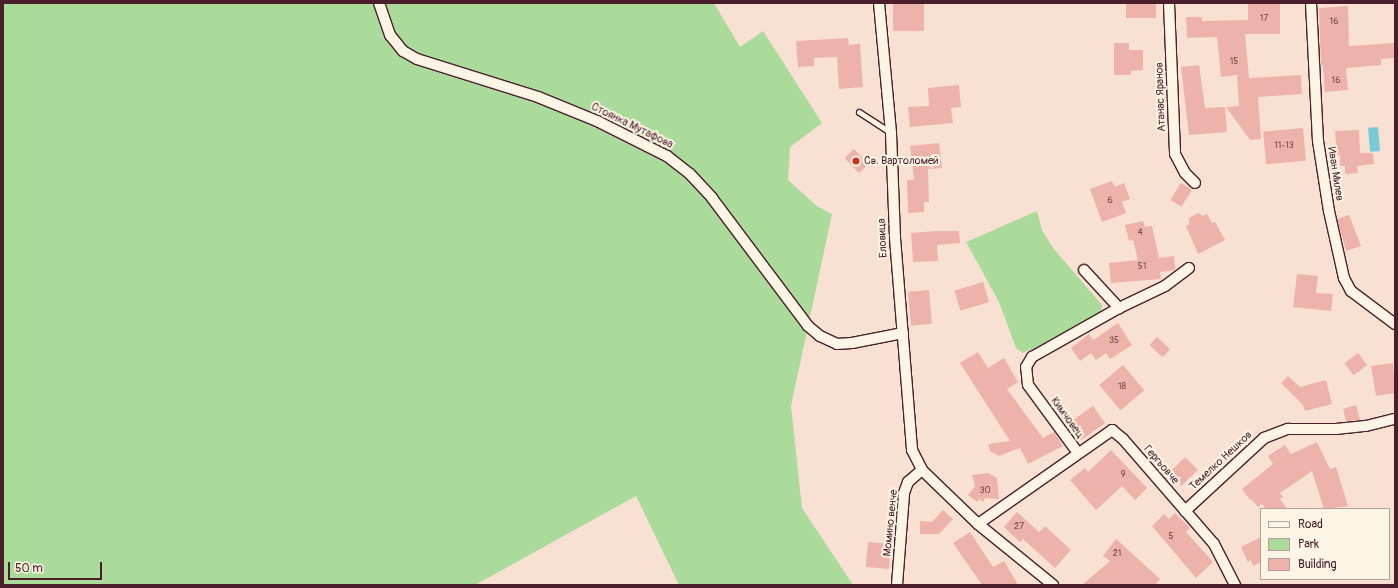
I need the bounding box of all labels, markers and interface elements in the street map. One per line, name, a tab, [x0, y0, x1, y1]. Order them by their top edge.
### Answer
house number: 17	[1260, 14, 1268, 24]
house number: 16	[1330, 17, 1338, 27]
house number: 15	[1230, 57, 1238, 67]
street label: Атанас Яранов	[1153, 62, 1169, 132]
house number: 16	[1332, 76, 1340, 86]
street label: Стоянка Мутафова	[589, 100, 675, 152]
house number: 11-13	[1274, 141, 1294, 151]
street label: Иван Милев	[1324, 146, 1346, 202]
place label: Св. Вартоломей	[864, 154, 939, 168]
marker: Св. Вартоломей	[851, 156, 861, 166]
house number: 6	[1107, 196, 1113, 206]
street label: Еловица	[875, 218, 891, 258]
house number: 4	[1137, 228, 1143, 238]
house number: 51	[1138, 262, 1146, 272]
house number: 35	[1109, 336, 1119, 346]
house number: 18	[1118, 382, 1126, 392]
street label: Кимчовец	[1048, 395, 1086, 441]
street label: Темелко Нешков	[1187, 429, 1255, 493]
street label: Гергьовче	[1141, 443, 1181, 487]
house number: 9	[1121, 470, 1125, 480]
house number: 30	[979, 486, 991, 496]
street label: Момино венче	[881, 489, 901, 557]
legend	[1260, 508, 1390, 580]
text: Road	[1298, 517, 1323, 532]
house number: 27	[1014, 522, 1024, 532]
house number: 5	[1169, 532, 1173, 542]
text: Park	[1298, 537, 1319, 552]
house number: 21	[1113, 549, 1121, 559]
scale bar	[10, 554, 104, 580]
text: Building	[1298, 557, 1337, 572]
text: 50 m	[15, 561, 43, 576]

